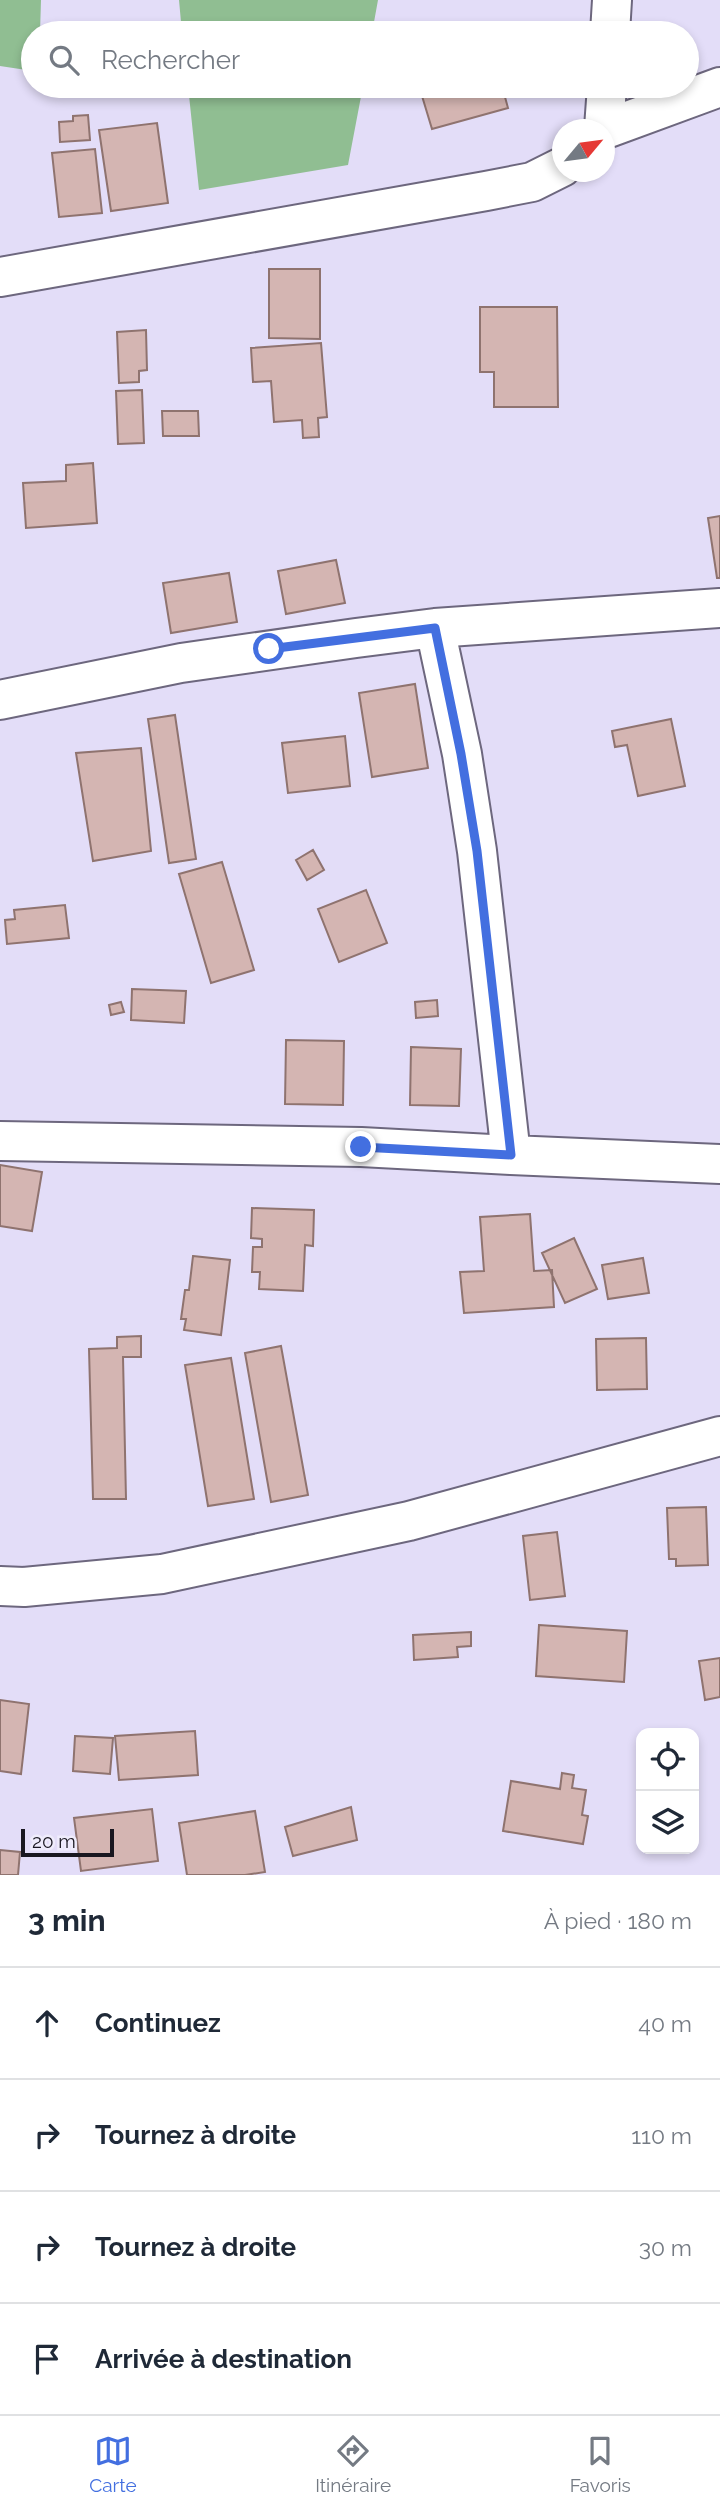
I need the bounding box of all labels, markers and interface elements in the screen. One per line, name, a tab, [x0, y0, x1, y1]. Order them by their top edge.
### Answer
search box	[21, 21, 699, 98]
icon: search	[45, 41, 83, 79]
text: Rechercher	[101, 45, 240, 75]
north arrow	[552, 119, 615, 182]
route start	[253, 633, 284, 664]
route end	[345, 1131, 376, 1162]
map controls	[636, 1728, 699, 1854]
button: locate	[636, 1728, 699, 1791]
button: layers	[636, 1791, 699, 1854]
scale bar	[21, 1826, 114, 1858]
text: 20 m	[32, 1830, 76, 1852]
text: 3 min	[28, 1903, 106, 1938]
text: À pied · 180 m	[544, 1907, 692, 1934]
icon: ahead	[28, 2004, 66, 2042]
text: Continuez	[95, 2008, 221, 2038]
text: 40 m	[638, 2010, 692, 2037]
icon: right	[28, 2116, 66, 2154]
text: Tournez à droite	[95, 2120, 296, 2150]
text: 110 m	[631, 2122, 692, 2149]
icon: right	[28, 2228, 66, 2266]
text: Tournez à droite	[95, 2232, 296, 2262]
text: 30 m	[639, 2234, 692, 2261]
icon: arrive	[28, 2340, 66, 2378]
text: Arrivée à destination	[95, 2344, 352, 2374]
tab: Carte	[89, 2432, 137, 2496]
tab: Itinéraire	[315, 2432, 391, 2496]
tab: Favoris	[570, 2432, 631, 2496]

